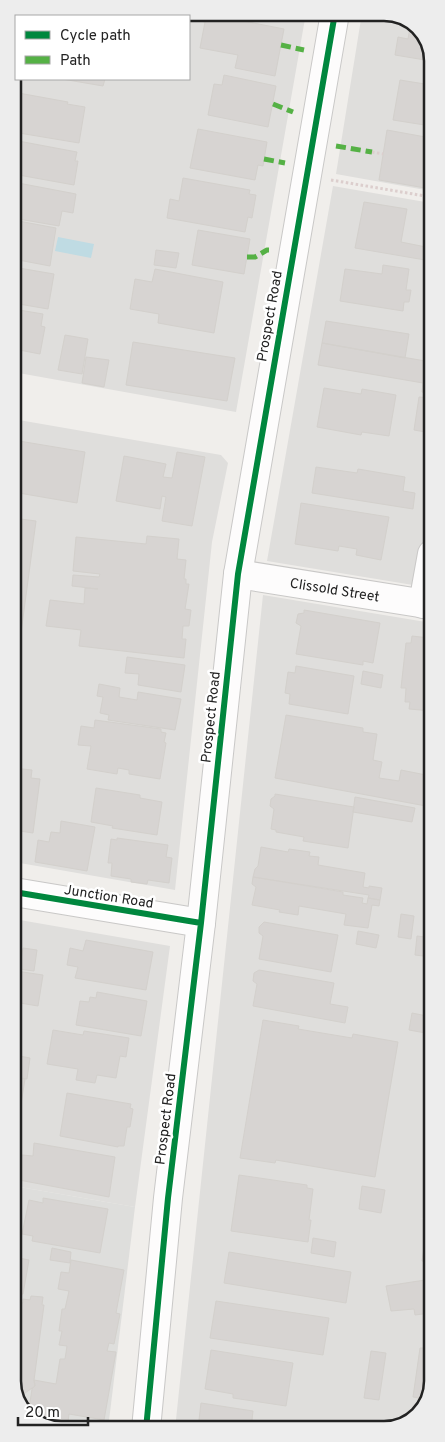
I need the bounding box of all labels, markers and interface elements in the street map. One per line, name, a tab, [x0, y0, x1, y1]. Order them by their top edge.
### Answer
legend	[15, 15, 190, 80]
text: Cycle path	[60, 27, 131, 46]
text: Path	[60, 52, 91, 71]
street label: Prospect Road	[254, 270, 287, 363]
street label: Clissold Street	[288, 575, 381, 606]
street label: Prospect Road	[198, 671, 225, 764]
street label: Junction Road	[63, 882, 155, 913]
street label: Prospect Road	[152, 1073, 181, 1166]
scale bar	[18, 1394, 88, 1426]
text: 20 m	[25, 1404, 60, 1423]

